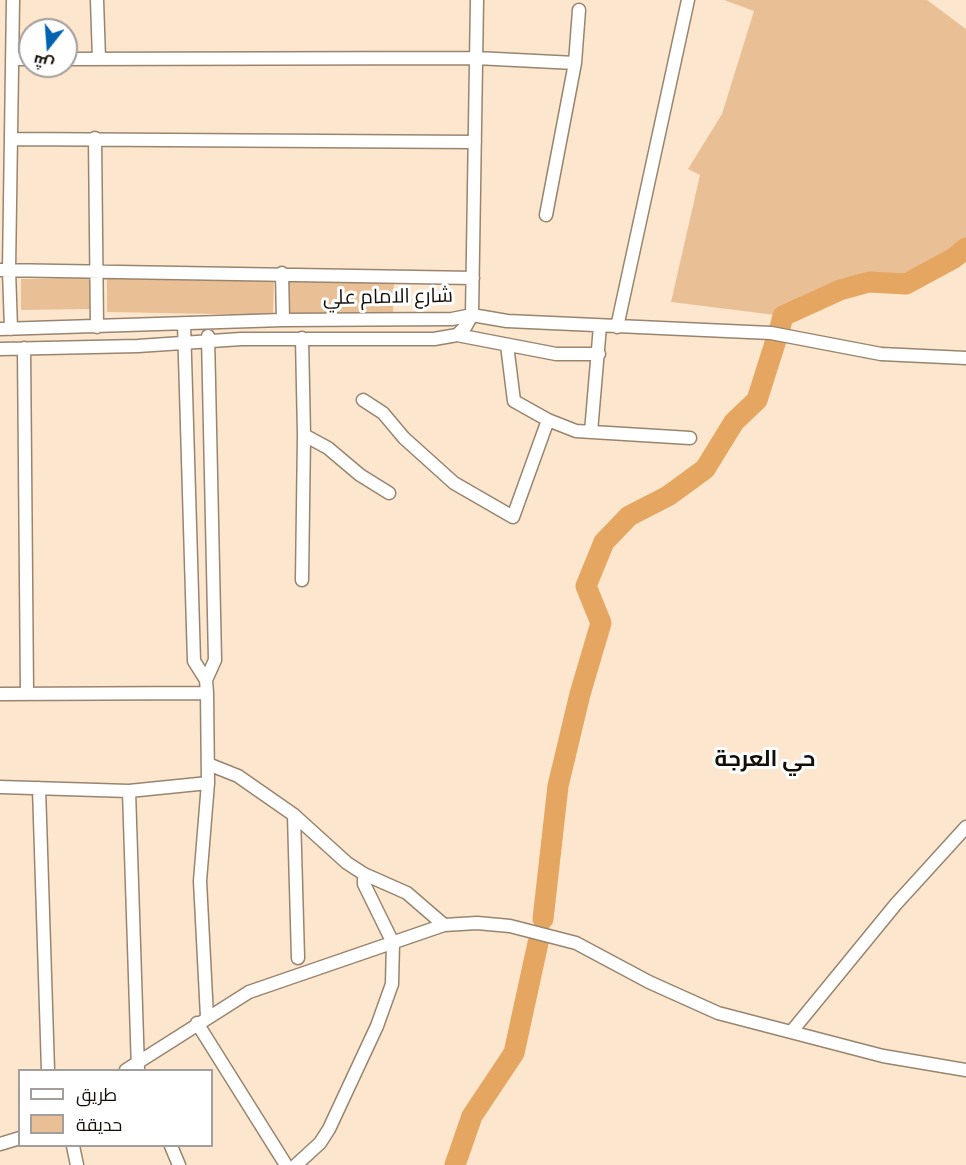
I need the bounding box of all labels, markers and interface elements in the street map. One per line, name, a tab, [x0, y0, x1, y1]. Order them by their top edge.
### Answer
north arrow	[18, 18, 78, 78]
text: ش	[29, 46, 58, 81]
street label: شارع الامام علي	[323, 286, 453, 312]
district label: حي العرجة	[715, 749, 815, 775]
legend	[18, 1069, 213, 1147]
text: طريق	[76, 1078, 117, 1111]
text: حديقة	[76, 1108, 122, 1141]

